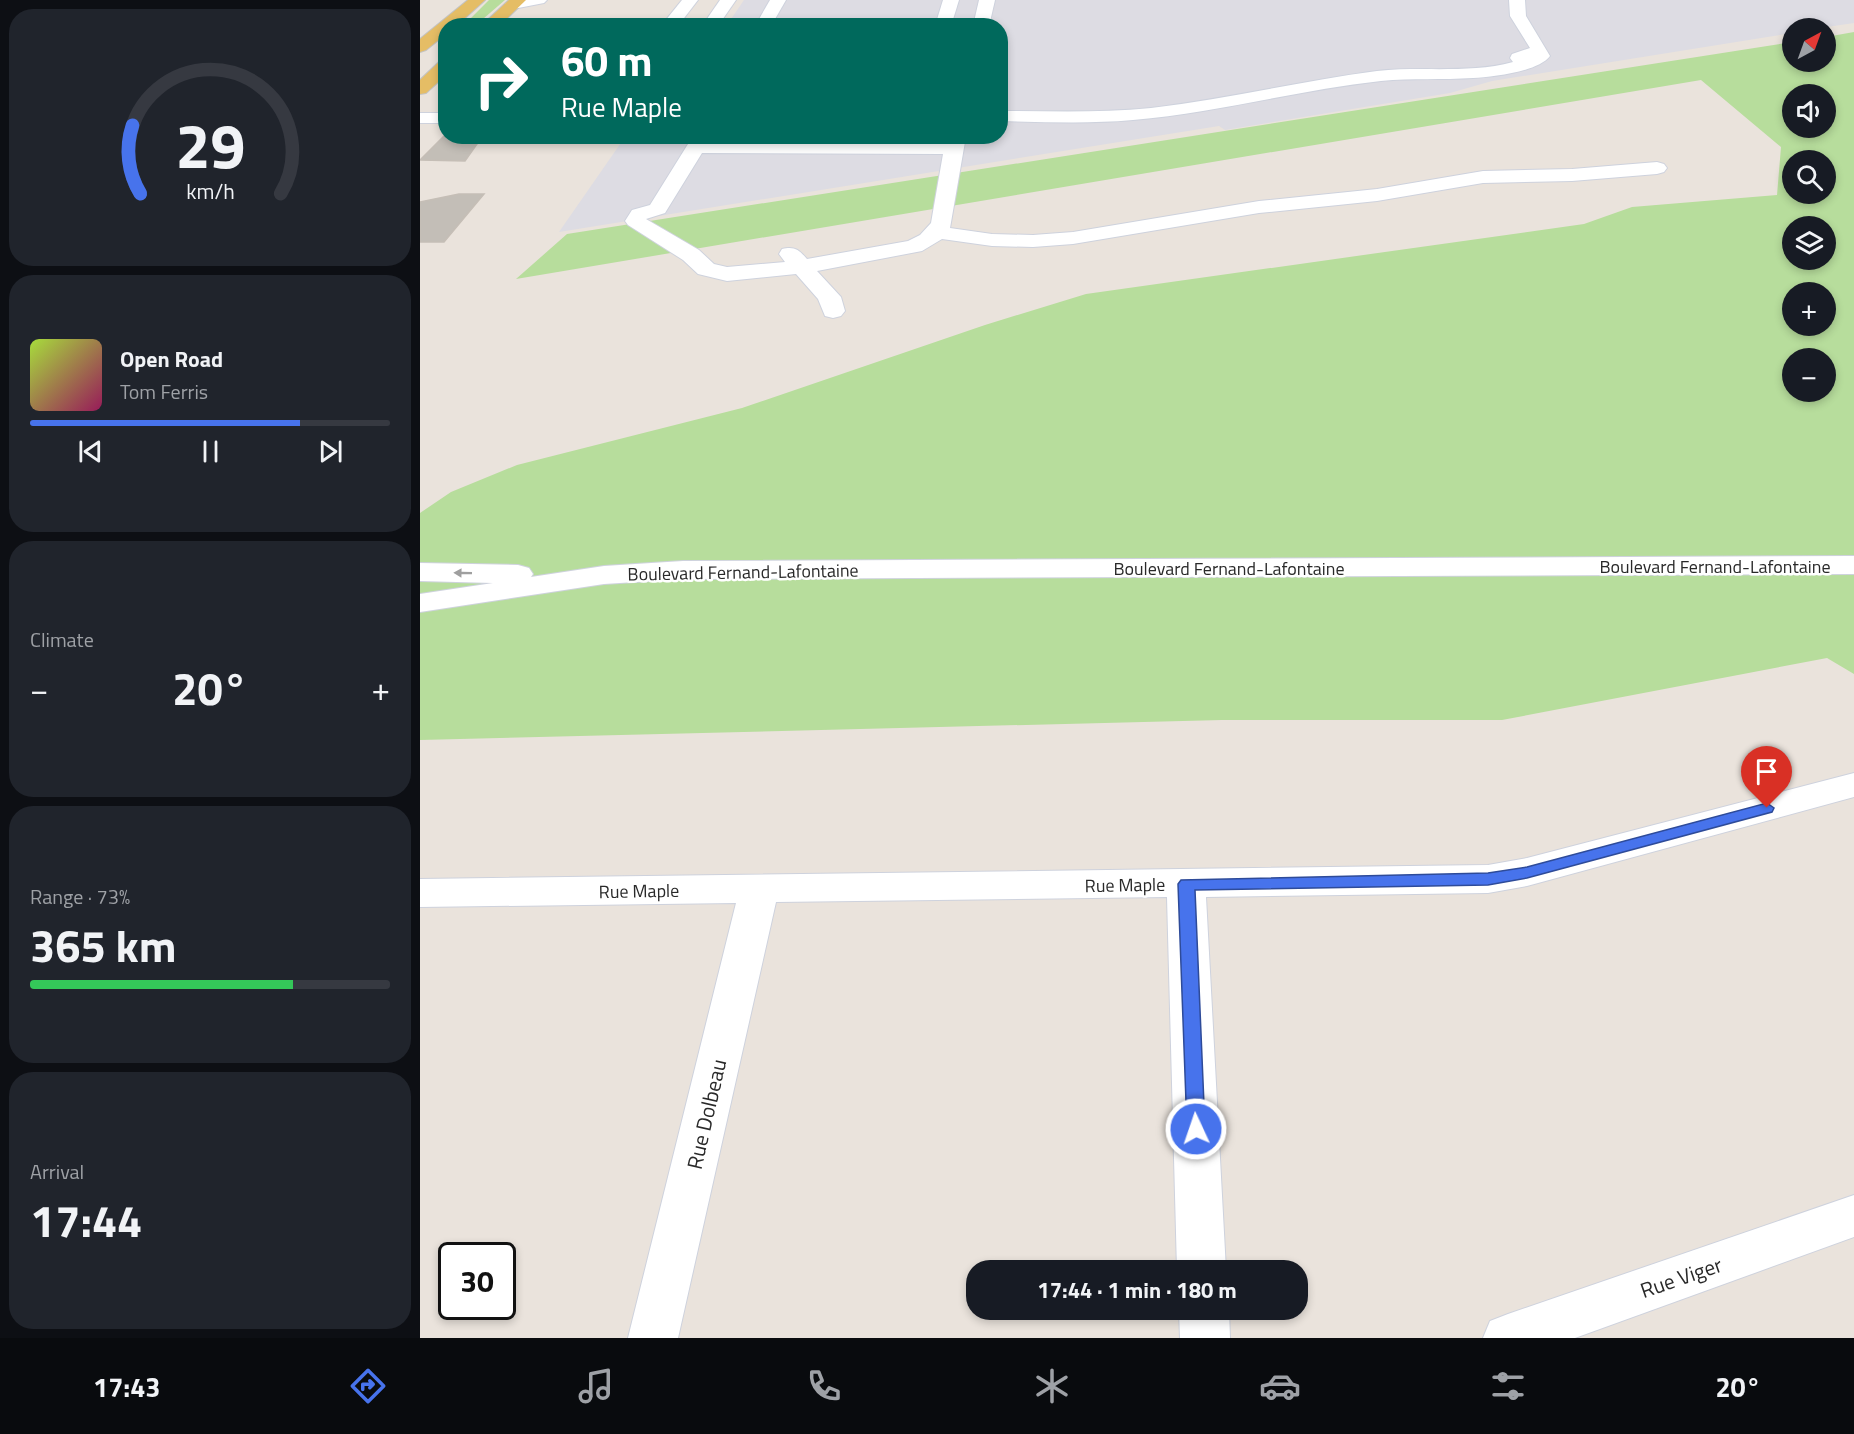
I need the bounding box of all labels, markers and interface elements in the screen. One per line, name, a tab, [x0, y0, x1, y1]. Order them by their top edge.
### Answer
north arrow	[1782, 18, 1836, 72]
map controls	[1782, 18, 1836, 402]
text: 60 m	[561, 28, 653, 92]
icon: right	[462, 42, 540, 120]
button: sound	[1782, 84, 1836, 138]
text: Rue Maple	[561, 86, 682, 127]
text: 29	[175, 98, 245, 193]
button: search	[1782, 150, 1836, 204]
text: km/h	[186, 176, 234, 208]
button: layers	[1782, 216, 1836, 270]
button: +	[1782, 282, 1836, 336]
text: Open Road	[120, 342, 223, 376]
button: −	[1782, 348, 1836, 402]
text: Tom Ferris	[120, 376, 208, 407]
icon: previous	[74, 435, 107, 468]
icon: pause	[194, 435, 227, 468]
icon: next	[314, 435, 347, 468]
street label: Boulevard Fernand-Lafontaine	[1599, 553, 1831, 580]
street label: Boulevard Fernand-Lafontaine	[1113, 555, 1345, 582]
street label: Boulevard Fernand-Lafontaine	[627, 556, 859, 588]
one-way arrow	[453, 568, 472, 577]
text: Climate	[30, 624, 94, 655]
text: 20°	[172, 654, 248, 722]
text: −	[30, 664, 48, 714]
text: +	[372, 664, 390, 714]
pin	[1741, 746, 1792, 808]
icon: arrive	[1750, 755, 1783, 788]
street label: Rue Maple	[1085, 871, 1165, 899]
street label: Rue Maple	[599, 877, 679, 905]
text: Range · 73%	[30, 881, 130, 912]
text: 365 km	[30, 911, 176, 979]
street label: Rue Dolbeau	[678, 1056, 734, 1172]
position arrow	[1164, 1097, 1228, 1161]
text: Arrival	[30, 1156, 84, 1187]
text: 17:44	[30, 1186, 142, 1254]
speed limit sign: 30	[438, 1242, 516, 1320]
street label: Rue Viger	[1636, 1248, 1726, 1306]
text: 17:44 · 1 min · 180 m	[1037, 1273, 1237, 1307]
icon: directions	[347, 1365, 389, 1407]
icon: music	[575, 1365, 617, 1407]
icon: phone	[803, 1365, 845, 1407]
icon: climate	[1031, 1365, 1073, 1407]
icon: car	[1259, 1365, 1301, 1407]
icon: filters	[1487, 1365, 1529, 1407]
text: 17:43	[93, 1366, 160, 1407]
text: 20°	[1715, 1366, 1761, 1407]

